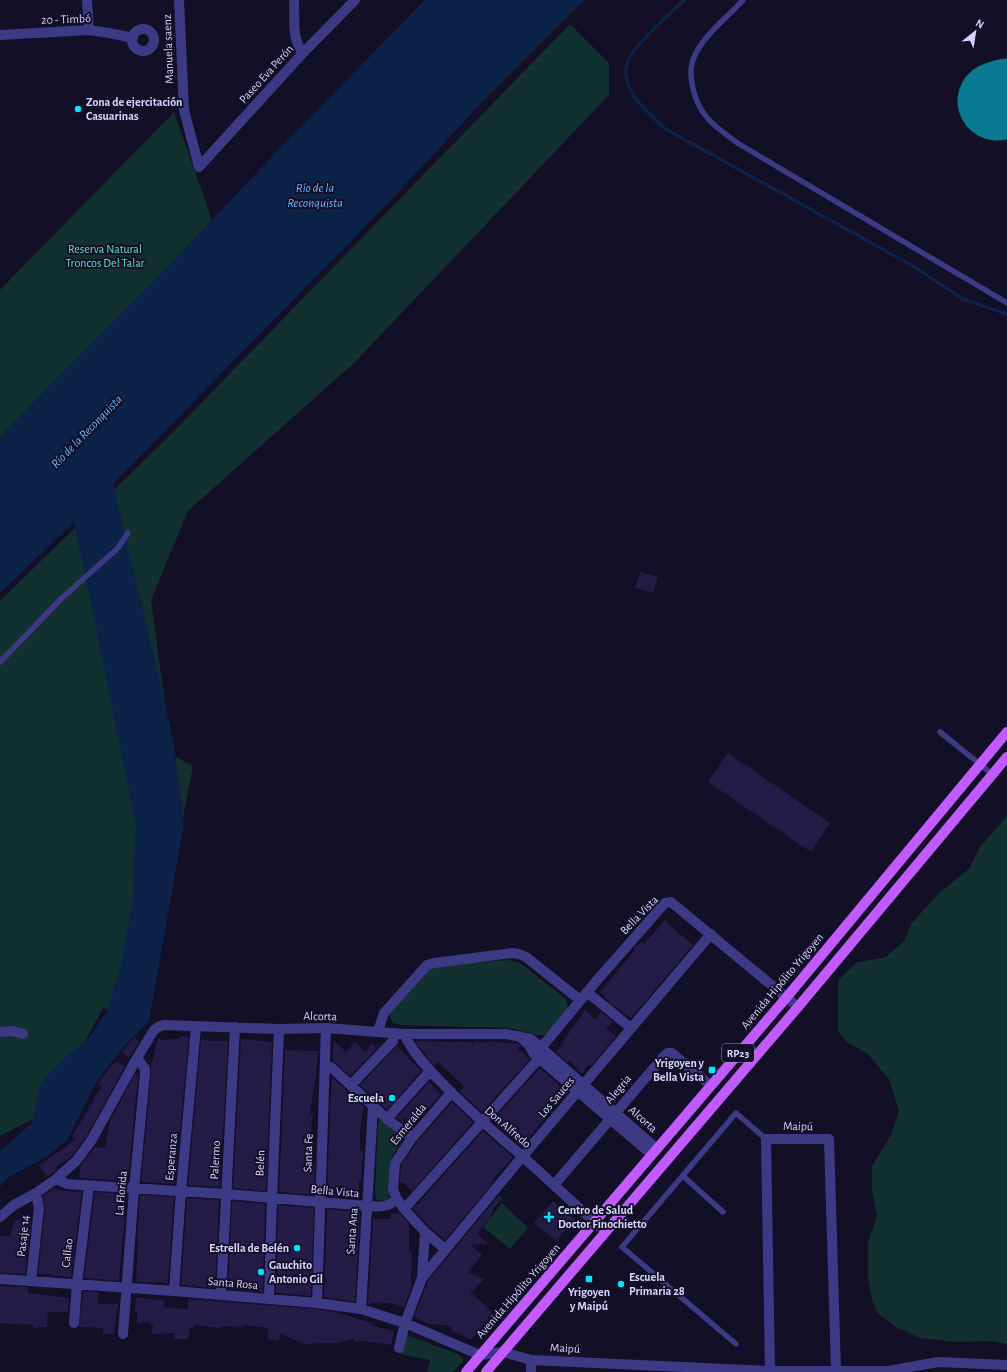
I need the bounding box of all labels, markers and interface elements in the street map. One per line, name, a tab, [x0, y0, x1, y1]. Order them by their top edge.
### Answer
street label: 20 - Timbó	[41, 12, 91, 26]
north arrow	[955, 12, 995, 52]
street label: Manuela saenz	[161, 14, 175, 84]
text: N	[974, 17, 986, 30]
street label: Paseo Eva Perón	[237, 42, 295, 106]
place label: Zona de ejercitación Casuarinas	[86, 96, 182, 122]
marker: Zona de ejercitación Casuarinas	[73, 104, 83, 114]
water label: Río de la Reconquista	[287, 182, 343, 210]
park label: Reserva Natural Troncos Del Talar	[66, 243, 145, 269]
water label: Río de la Reconquista	[49, 393, 125, 471]
street label: Bella Vista	[618, 893, 661, 937]
street label: Avenida Hipólito Yrigoyen	[738, 931, 826, 1032]
street label: Alcorta	[303, 1010, 337, 1022]
road number: RP23	[722, 1044, 754, 1062]
place label: Yrigoyen y Bella Vista	[653, 1057, 705, 1083]
marker: Yrigoyen y Bella Vista	[707, 1065, 717, 1075]
street label: Alegria	[603, 1072, 634, 1106]
street label: Los Sauces	[536, 1074, 576, 1120]
place label: Escuela	[348, 1092, 384, 1104]
marker: Escuela	[387, 1093, 397, 1103]
street label: Esmeralda	[388, 1101, 428, 1147]
street label: Alcorta	[626, 1103, 660, 1135]
street label: Don Alfredo	[483, 1104, 533, 1150]
street label: Maipú	[783, 1120, 813, 1132]
street label: Esperanza	[163, 1132, 179, 1181]
street label: Santa Fe	[301, 1133, 315, 1173]
street label: Palermo	[208, 1140, 222, 1180]
street label: Belén	[253, 1149, 267, 1177]
street label: La Florida	[113, 1170, 129, 1216]
street label: Bella Vista	[310, 1183, 360, 1199]
place label: Centro de Salud Doctor Finochietto	[558, 1204, 647, 1230]
street label: Santa Ana	[344, 1207, 360, 1255]
marker: Centro de Salud Doctor Finochietto	[543, 1211, 555, 1223]
street label: Pasaje 14	[15, 1214, 32, 1258]
street label: Callao	[59, 1238, 75, 1268]
street label: Avenida Hipólito Yrigoyen	[474, 1241, 563, 1341]
place label: Estrella de Belén	[209, 1242, 289, 1254]
marker: Estrella de Belén	[292, 1243, 302, 1253]
place label: Gauchito Antonio Gil	[269, 1259, 323, 1285]
marker: Gauchito Antonio Gil	[256, 1267, 266, 1277]
place label: Escuela Primaria 28	[629, 1271, 685, 1297]
marker: Yrigoyen y Maipú	[584, 1274, 594, 1284]
street label: Santa Rosa	[207, 1275, 259, 1291]
marker: Escuela Primaria 28	[616, 1279, 626, 1289]
place label: Yrigoyen y Maipú	[568, 1286, 610, 1313]
street label: Maipú	[550, 1341, 580, 1355]

